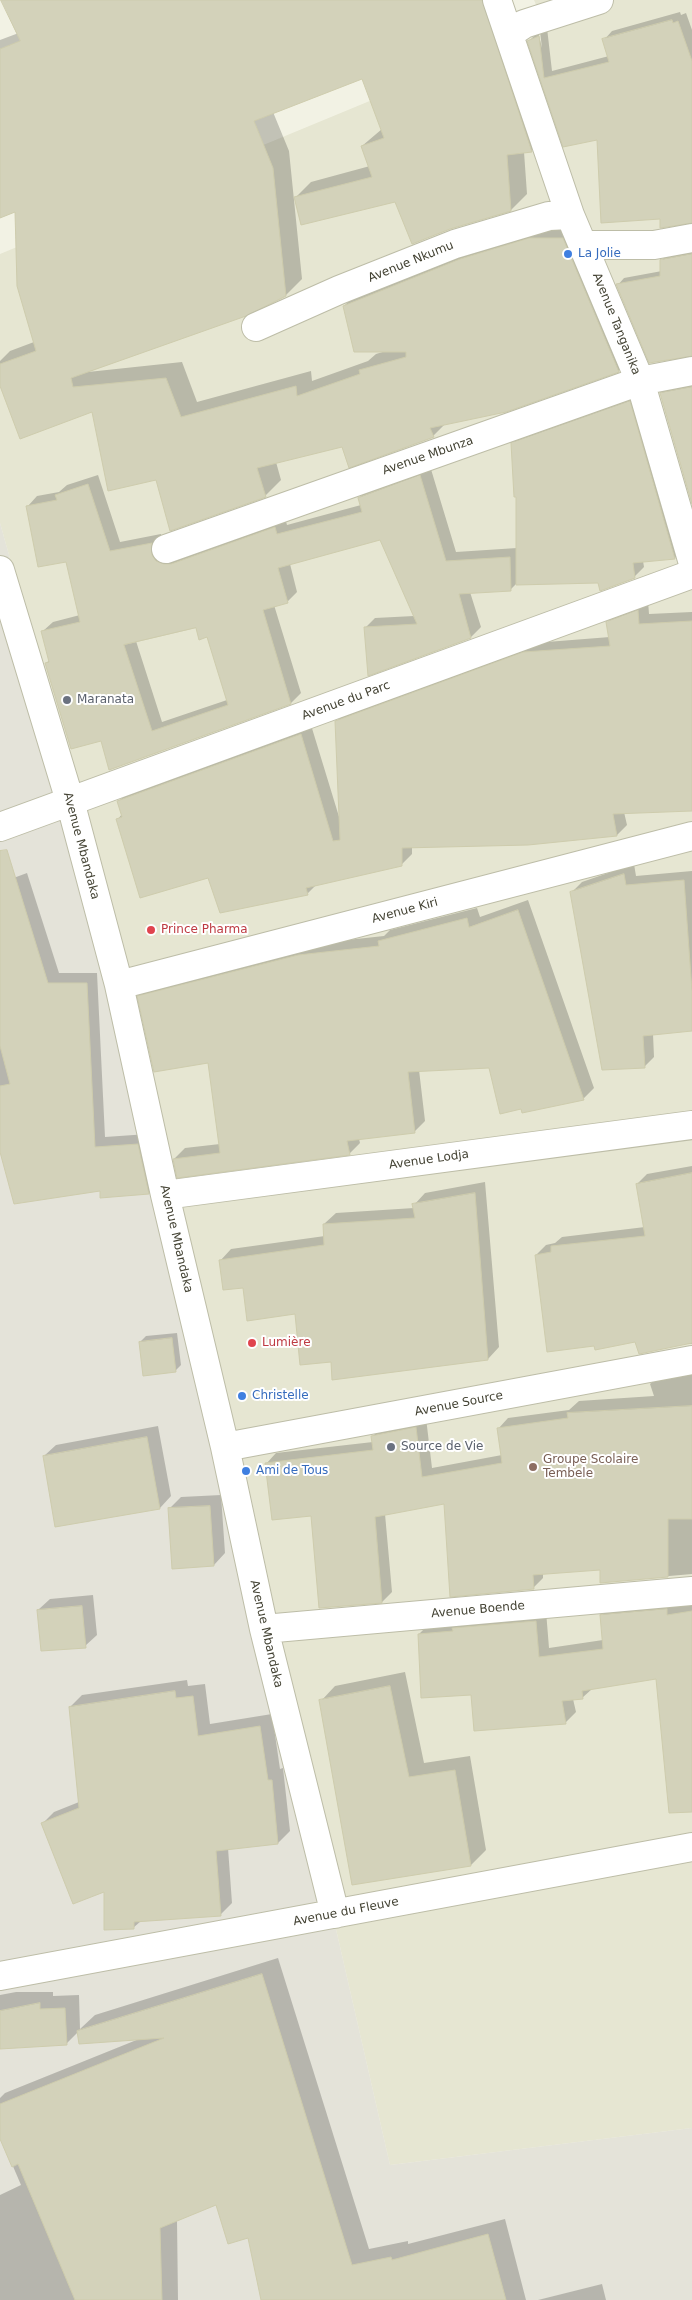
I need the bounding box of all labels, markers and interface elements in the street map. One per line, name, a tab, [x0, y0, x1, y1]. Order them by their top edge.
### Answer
street label: Avenue Nkumu	[366, 238, 456, 286]
place label: La Jolie	[578, 247, 621, 261]
marker: La Jolie	[562, 248, 574, 260]
street label: Avenue Tanganika	[589, 271, 643, 377]
street label: Avenue Mbunza	[381, 434, 475, 478]
street label: Avenue du Parc	[300, 678, 392, 724]
place label: Maranata	[77, 693, 134, 707]
marker: Maranata	[61, 694, 73, 706]
street label: Avenue Mbandaka	[60, 791, 102, 901]
street label: Avenue Kiri	[370, 895, 440, 927]
place label: Prince Pharma	[161, 923, 248, 937]
marker: Prince Pharma	[145, 924, 157, 936]
street label: Avenue Lodja	[388, 1147, 470, 1173]
street label: Avenue Mbandaka	[157, 1184, 195, 1294]
place label: Lumière	[262, 1336, 311, 1350]
marker: Lumière	[246, 1337, 258, 1349]
street label: Avenue Source	[414, 1388, 504, 1420]
place label: Christelle	[252, 1389, 309, 1403]
marker: Christelle	[236, 1390, 248, 1402]
place label: Source de Vie	[401, 1440, 484, 1454]
marker: Source de Vie	[385, 1441, 397, 1453]
place label: Groupe Scolaire Tembele	[543, 1453, 638, 1481]
marker: Groupe Scolaire Tembele	[527, 1461, 539, 1473]
place label: Ami de Tous	[256, 1464, 328, 1478]
marker: Ami de Tous	[240, 1465, 252, 1477]
street label: Avenue Mbandaka	[247, 1579, 285, 1689]
street label: Avenue Boende	[431, 1599, 525, 1621]
street label: Avenue du Fleuve	[292, 1895, 400, 1929]

